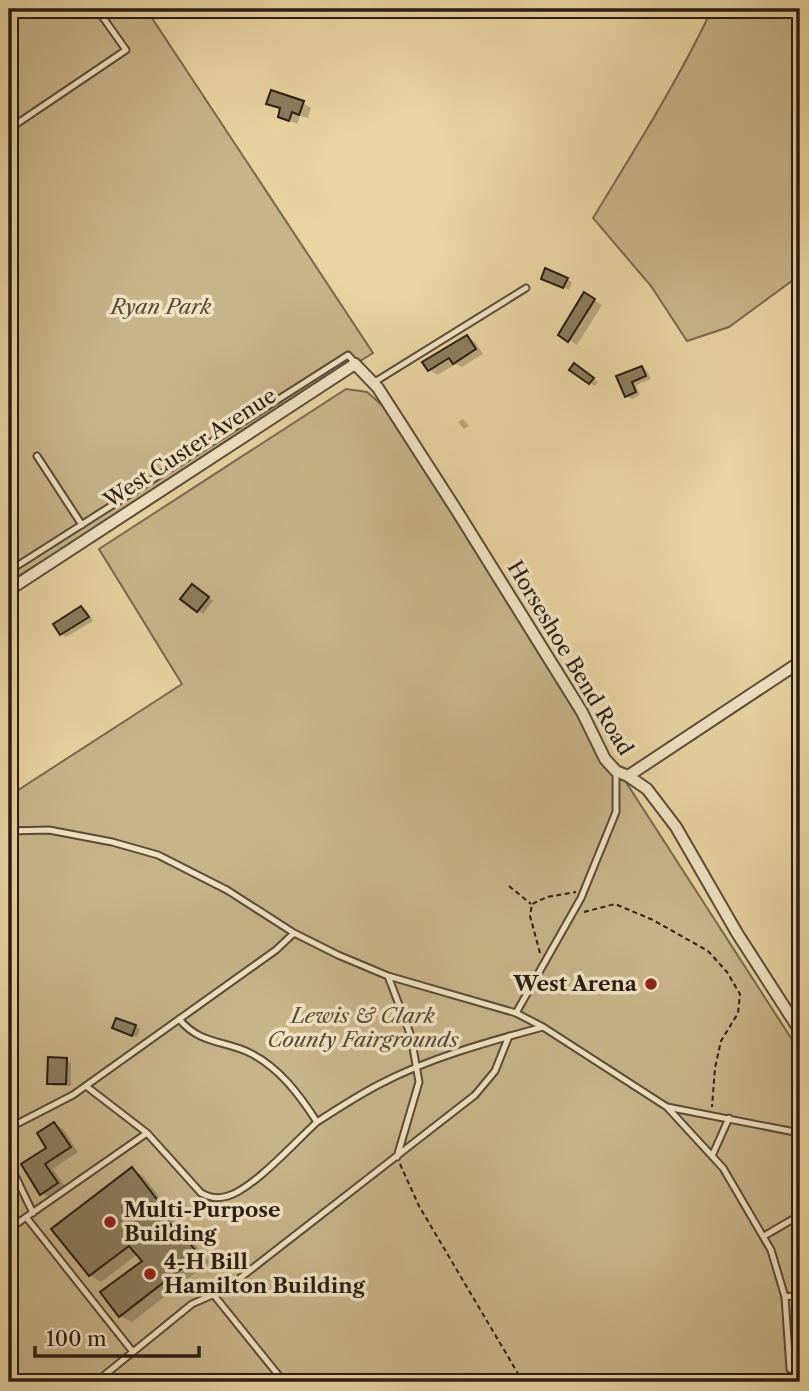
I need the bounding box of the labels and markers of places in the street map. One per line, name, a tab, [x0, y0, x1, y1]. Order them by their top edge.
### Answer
place label: West Arena	[512, 971, 638, 996]
marker: West Arena	[643, 976, 659, 992]
place label: Multi-Purpose Building	[124, 1197, 281, 1246]
marker: Multi-Purpose Building	[102, 1214, 118, 1230]
place label: 4-H Bill Hamilton Building	[164, 1249, 366, 1298]
marker: 4-H Bill Hamilton Building	[142, 1266, 158, 1282]

